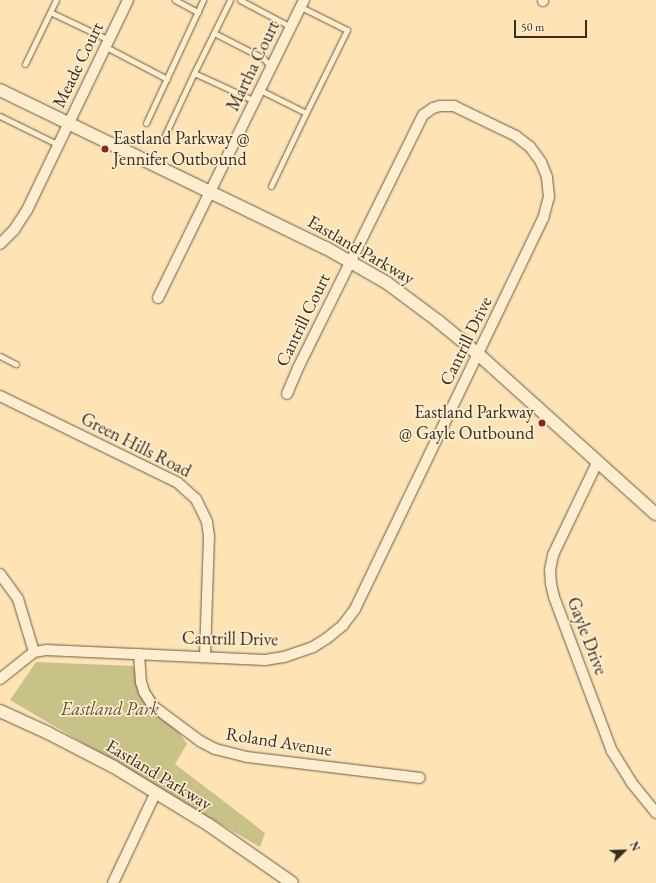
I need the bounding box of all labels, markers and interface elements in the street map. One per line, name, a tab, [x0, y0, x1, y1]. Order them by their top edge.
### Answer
scale bar	[516, 12, 589, 38]
street label: Martha Court	[222, 17, 284, 115]
street label: Meade Court	[48, 19, 108, 111]
text: 50 m	[521, 19, 544, 35]
place label: Eastland Parkway @ Jennifer Outbound	[113, 128, 250, 170]
marker: Eastland Parkway @ Jennifer Outbound	[100, 144, 110, 154]
street label: Eastland Parkway	[304, 211, 418, 289]
street label: Cantrill Court	[271, 270, 335, 370]
street label: Cantrill Drive	[435, 293, 497, 389]
place label: Eastland Parkway @ Gayle Outbound	[399, 402, 534, 444]
street label: Green Hills Road	[77, 408, 195, 482]
marker: Eastland Parkway @ Gayle Outbound	[537, 418, 547, 428]
street label: Gayle Drive	[562, 594, 612, 678]
street label: Cantrill Drive	[182, 627, 278, 651]
park label: Eastland Park	[61, 698, 159, 720]
street label: Roland Avenue	[225, 723, 333, 761]
street label: Eastland Parkway	[102, 735, 216, 815]
north arrow	[604, 831, 644, 871]
text: N	[627, 839, 643, 853]

